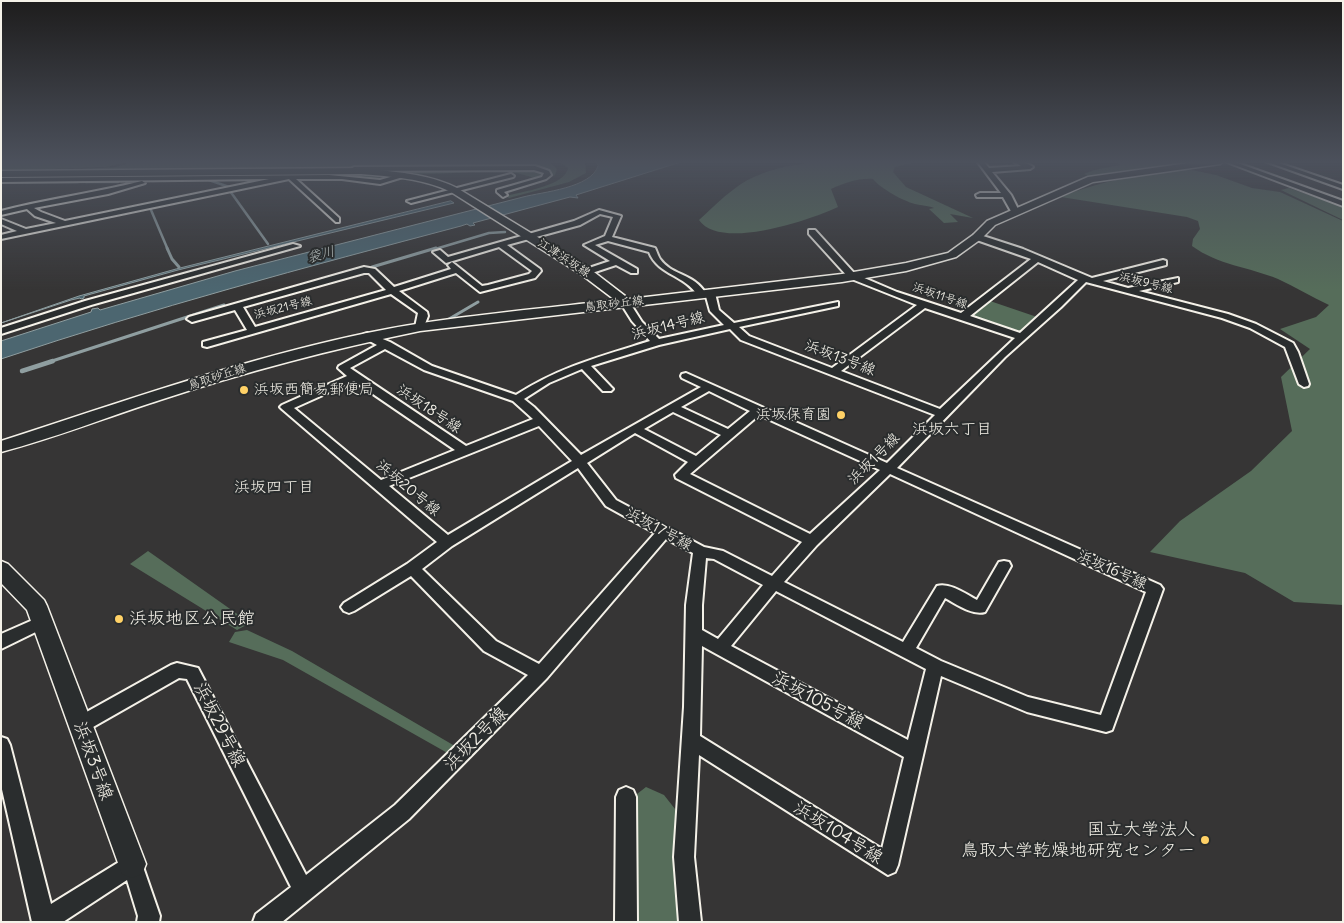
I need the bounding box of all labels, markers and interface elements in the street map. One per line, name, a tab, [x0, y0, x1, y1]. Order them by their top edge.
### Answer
street label: 江津浜坂線	[535, 236, 593, 280]
water label: 袋川	[305, 243, 337, 267]
street label: 浜坂9号線	[1118, 269, 1174, 297]
street label: 浜坂11号線	[910, 280, 970, 312]
street label: 鳥取砂丘線	[583, 293, 645, 315]
street label: 浜坂21号線	[252, 294, 314, 322]
street label: 浜坂14号線	[630, 308, 706, 344]
street label: 浜坂13号線	[802, 336, 878, 380]
street label: 鳥取砂丘線	[186, 361, 248, 393]
place label: 浜坂西簡易郵便局	[254, 381, 374, 399]
street label: 浜坂18号線	[393, 381, 465, 437]
marker: 浜坂西簡易郵便局	[238, 384, 250, 396]
place label: 浜坂保育園	[756, 406, 831, 424]
marker: 浜坂保育園	[835, 409, 847, 421]
district label: 浜坂六丁目	[912, 419, 992, 439]
street label: 浜坂1号線	[844, 429, 904, 489]
street label: 浜坂20号線	[372, 456, 444, 520]
district label: 浜坂四丁目	[234, 477, 314, 497]
street label: 浜坂17号線	[623, 503, 695, 555]
street label: 浜坂16号線	[1074, 547, 1150, 593]
place label: 浜坂地区公民館	[129, 608, 255, 630]
marker: 浜坂地区公民館	[113, 613, 125, 625]
street label: 浜坂105号線	[768, 668, 868, 734]
street label: 浜坂29号線	[188, 679, 250, 771]
street label: 浜坂2号線	[439, 702, 513, 776]
street label: 浜坂3号線	[69, 719, 117, 803]
street label: 浜坂104号線	[789, 797, 887, 869]
place label: 国立大学法人 鳥取大学乾燥地研究センター	[961, 819, 1195, 862]
marker: 国立大学法人 鳥取大学乾燥地研究センター	[1199, 834, 1211, 846]

